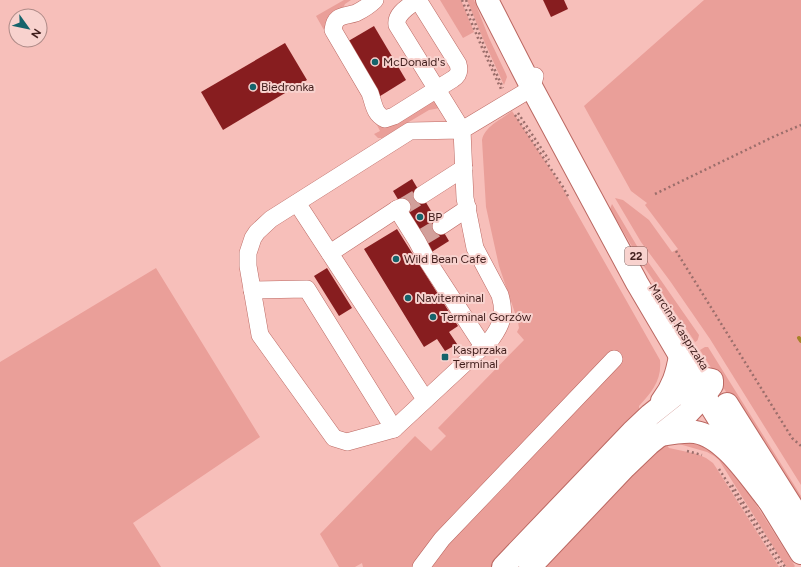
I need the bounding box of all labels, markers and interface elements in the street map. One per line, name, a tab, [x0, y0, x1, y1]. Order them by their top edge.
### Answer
north arrow	[8, 8, 48, 48]
text: N	[28, 26, 44, 40]
place label: McDonald's	[383, 55, 446, 69]
marker: McDonald's	[370, 57, 380, 67]
place label: Biedronka	[261, 80, 314, 94]
marker: Biedronka	[248, 82, 258, 92]
place label: BP	[428, 210, 442, 224]
marker: BP	[415, 212, 425, 222]
road number: 22	[625, 247, 647, 265]
place label: Wild Bean Cafe	[404, 252, 487, 266]
marker: Wild Bean Cafe	[391, 254, 401, 264]
street label: Marcina Kasprzaka	[646, 282, 712, 372]
place label: Naviterminal	[416, 291, 484, 305]
marker: Naviterminal	[403, 293, 413, 303]
place label: Terminal Gorzów	[441, 310, 532, 324]
marker: Terminal Gorzów	[428, 312, 438, 322]
place label: Kasprzaka Terminal	[453, 343, 507, 371]
marker: Kasprzaka Terminal	[440, 352, 450, 362]

